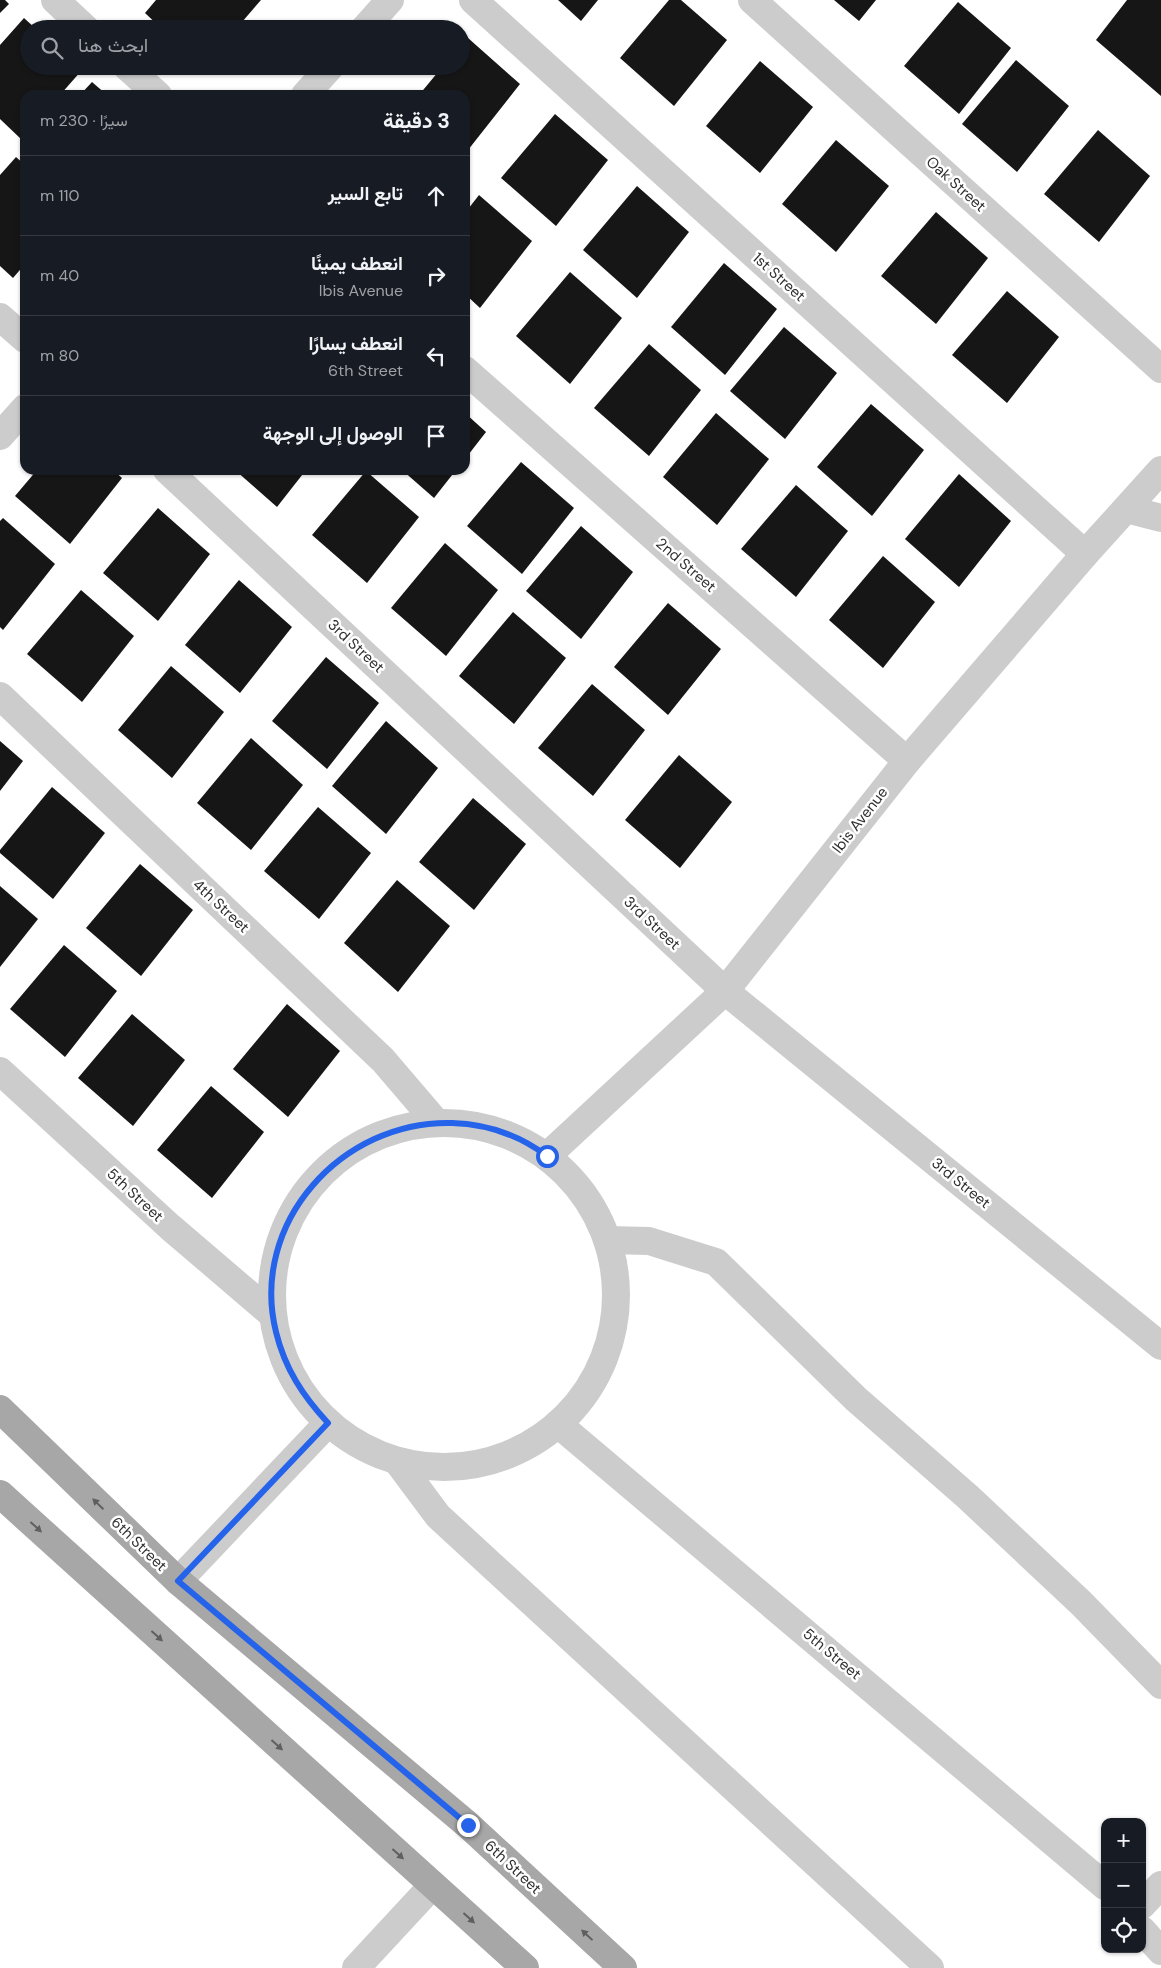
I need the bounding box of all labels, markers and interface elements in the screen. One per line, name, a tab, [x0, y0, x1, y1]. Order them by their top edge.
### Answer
search box	[20, 20, 470, 75]
text: ابحث هنا	[78, 33, 148, 58]
icon: search	[38, 34, 66, 62]
text: 3 دقيقة	[383, 107, 450, 135]
text: سيرًا · 230 m	[40, 110, 128, 131]
street label: Oak Street	[922, 152, 990, 216]
text: تابع السير	[328, 181, 403, 206]
icon: ahead	[422, 182, 450, 210]
text: 110 m	[40, 185, 79, 206]
street label: 1st Street	[748, 248, 810, 306]
text: انعطف يمينًا	[311, 251, 403, 276]
icon: right	[422, 262, 450, 290]
text: 40 m	[40, 265, 79, 286]
text: Ibis Avenue	[319, 280, 403, 301]
text: انعطف يسارًا	[309, 331, 403, 356]
icon: left	[422, 342, 450, 370]
text: 80 m	[40, 345, 79, 366]
text: 6th Street	[328, 360, 403, 381]
text: الوصول إلى الوجهة	[263, 421, 403, 446]
icon: arrive	[422, 422, 450, 450]
street label: 2nd Street	[652, 533, 720, 597]
street label: 3rd Street	[324, 615, 389, 677]
street label: Ibis Avenue	[828, 783, 892, 857]
street label: 4th Street	[189, 875, 254, 937]
street label: 3rd Street	[620, 892, 685, 954]
route start	[536, 1145, 559, 1168]
street label: 3rd Street	[927, 1153, 995, 1213]
street label: 5th Street	[103, 1164, 168, 1226]
one-way arrow	[92, 1498, 104, 1510]
street label: 6th Street	[107, 1512, 171, 1576]
one-way arrow	[30, 1521, 42, 1533]
street label: 5th Street	[799, 1624, 865, 1684]
one-way arrow	[150, 1630, 162, 1642]
one-way arrow	[271, 1739, 283, 1751]
route end	[457, 1814, 480, 1837]
map controls	[1101, 1818, 1146, 1953]
button: +	[1101, 1818, 1146, 1863]
street label: 6th Street	[480, 1836, 546, 1898]
one-way arrow	[392, 1848, 404, 1860]
button: −	[1101, 1863, 1146, 1908]
button: locate	[1101, 1908, 1146, 1953]
one-way arrow	[462, 1912, 475, 1923]
one-way arrow	[581, 1929, 593, 1941]

